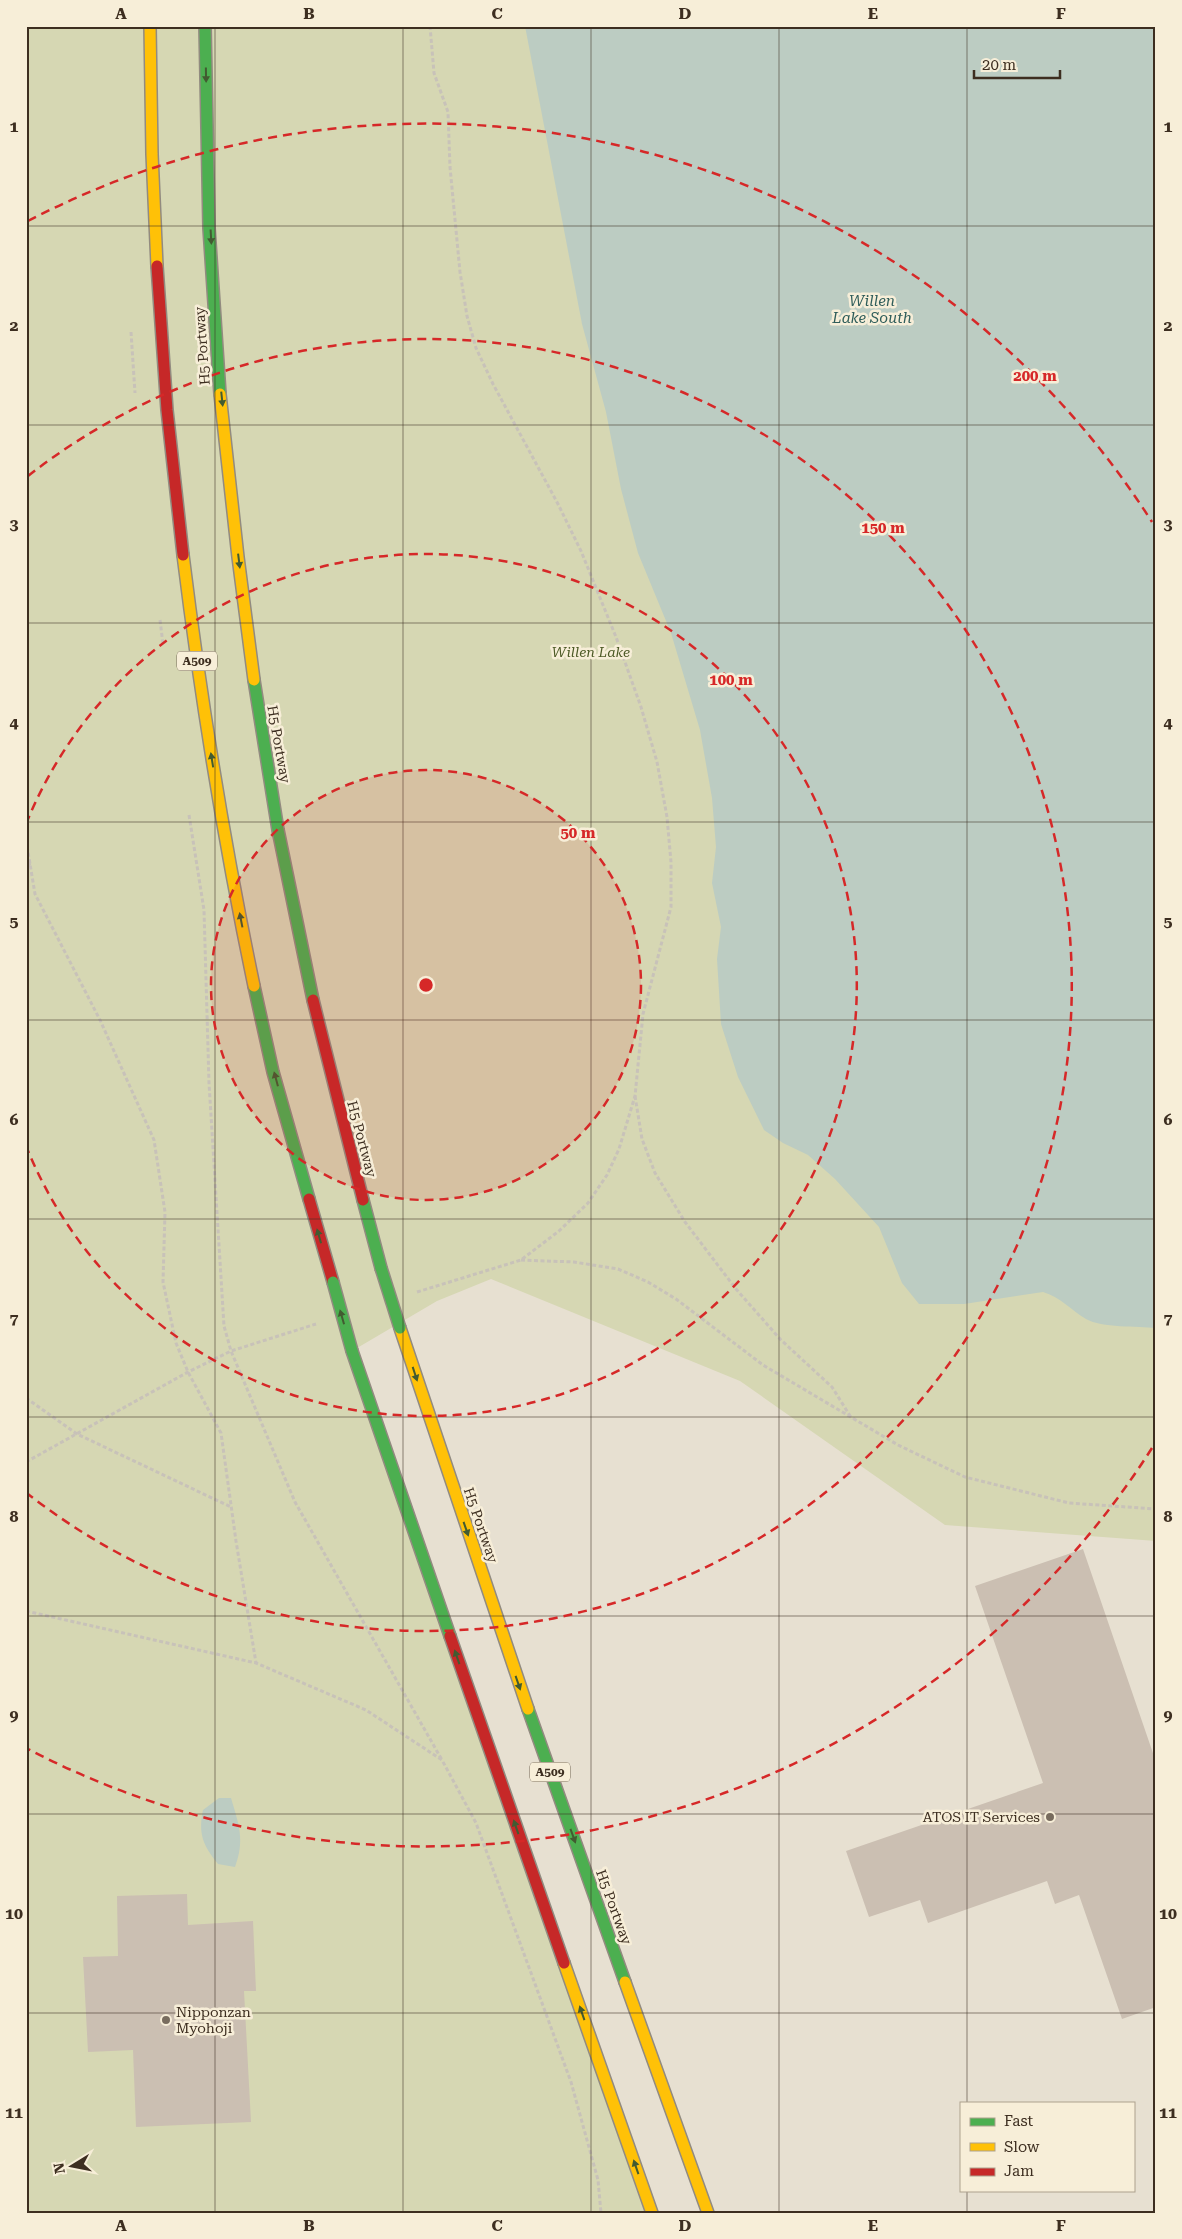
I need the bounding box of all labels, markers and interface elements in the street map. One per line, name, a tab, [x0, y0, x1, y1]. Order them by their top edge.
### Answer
text: A	[115, 4, 127, 23]
text: B	[303, 4, 315, 23]
text: C	[491, 4, 503, 23]
text: D	[679, 4, 692, 23]
text: E	[868, 4, 878, 23]
text: F	[1056, 4, 1066, 23]
scale bar	[974, 48, 1061, 80]
text: 20 m	[982, 56, 1017, 74]
one-way arrow	[202, 67, 210, 83]
text: 1	[10, 117, 19, 136]
text: 1	[1164, 117, 1173, 136]
one-way arrow	[207, 230, 215, 246]
water label: Willen Lake South	[831, 292, 912, 327]
street label: H5 Portway	[191, 306, 213, 386]
text: 2	[10, 316, 19, 335]
text: 2	[1164, 316, 1173, 335]
text: 200 m	[1013, 367, 1057, 385]
one-way arrow	[218, 392, 226, 408]
text: 3	[10, 515, 19, 534]
text: 3	[1164, 515, 1173, 534]
text: 150 m	[861, 519, 905, 537]
one-way arrow	[235, 553, 243, 569]
park label: Willen Lake	[552, 644, 630, 660]
road number: A509	[177, 651, 217, 670]
text: 100 m	[709, 671, 753, 689]
street label: H5 Portway	[264, 704, 294, 785]
text: 4	[10, 713, 19, 732]
text: 4	[1164, 713, 1173, 732]
one-way arrow	[207, 752, 215, 768]
text: 50 m	[560, 824, 596, 842]
text: 5	[10, 912, 19, 931]
text: 5	[1164, 912, 1173, 931]
one-way arrow	[237, 913, 245, 928]
centre of rings	[417, 976, 435, 994]
one-way arrow	[272, 1071, 280, 1087]
street label: H5 Portway	[344, 1099, 380, 1180]
text: 6	[10, 1110, 19, 1129]
text: 6	[1164, 1110, 1173, 1129]
one-way arrow	[315, 1228, 323, 1243]
text: 7	[10, 1309, 19, 1328]
one-way arrow	[338, 1309, 346, 1324]
text: 7	[1164, 1309, 1173, 1328]
one-way arrow	[412, 1367, 420, 1382]
street label: H5 Portway	[461, 1485, 502, 1565]
text: 8	[10, 1507, 19, 1526]
text: 8	[1164, 1507, 1173, 1526]
one-way arrow	[463, 1521, 471, 1536]
one-way arrow	[453, 1649, 461, 1664]
one-way arrow	[515, 1675, 523, 1690]
text: 9	[10, 1706, 19, 1725]
text: 9	[1164, 1706, 1173, 1725]
road number: A509	[530, 1762, 570, 1781]
place label: ATOS IT Services	[923, 1809, 1040, 1825]
marker: ATOS IT Services	[1044, 1811, 1056, 1823]
one-way arrow	[512, 1819, 520, 1834]
one-way arrow	[569, 1829, 577, 1844]
street label: H5 Portway	[593, 1867, 635, 1947]
text: 10	[5, 1904, 23, 1923]
text: 10	[1159, 1904, 1177, 1923]
place label: Nipponzan Myohoji	[176, 2004, 251, 2036]
one-way arrow	[578, 2006, 585, 2021]
marker: Nipponzan Myohoji	[160, 2014, 172, 2026]
legend	[960, 2102, 1134, 2192]
text: 11	[5, 2103, 23, 2122]
text: 11	[1159, 2103, 1177, 2122]
text: Fast	[1004, 2112, 1034, 2130]
text: Slow	[1004, 2138, 1040, 2156]
north arrow	[48, 2142, 98, 2192]
one-way arrow	[632, 2159, 640, 2174]
text: N	[50, 2161, 68, 2175]
text: Jam	[1004, 2162, 1034, 2180]
text: A	[115, 2216, 127, 2235]
text: B	[303, 2216, 315, 2235]
text: C	[491, 2216, 503, 2235]
text: D	[679, 2216, 692, 2235]
text: E	[868, 2216, 878, 2235]
text: F	[1056, 2216, 1066, 2235]

